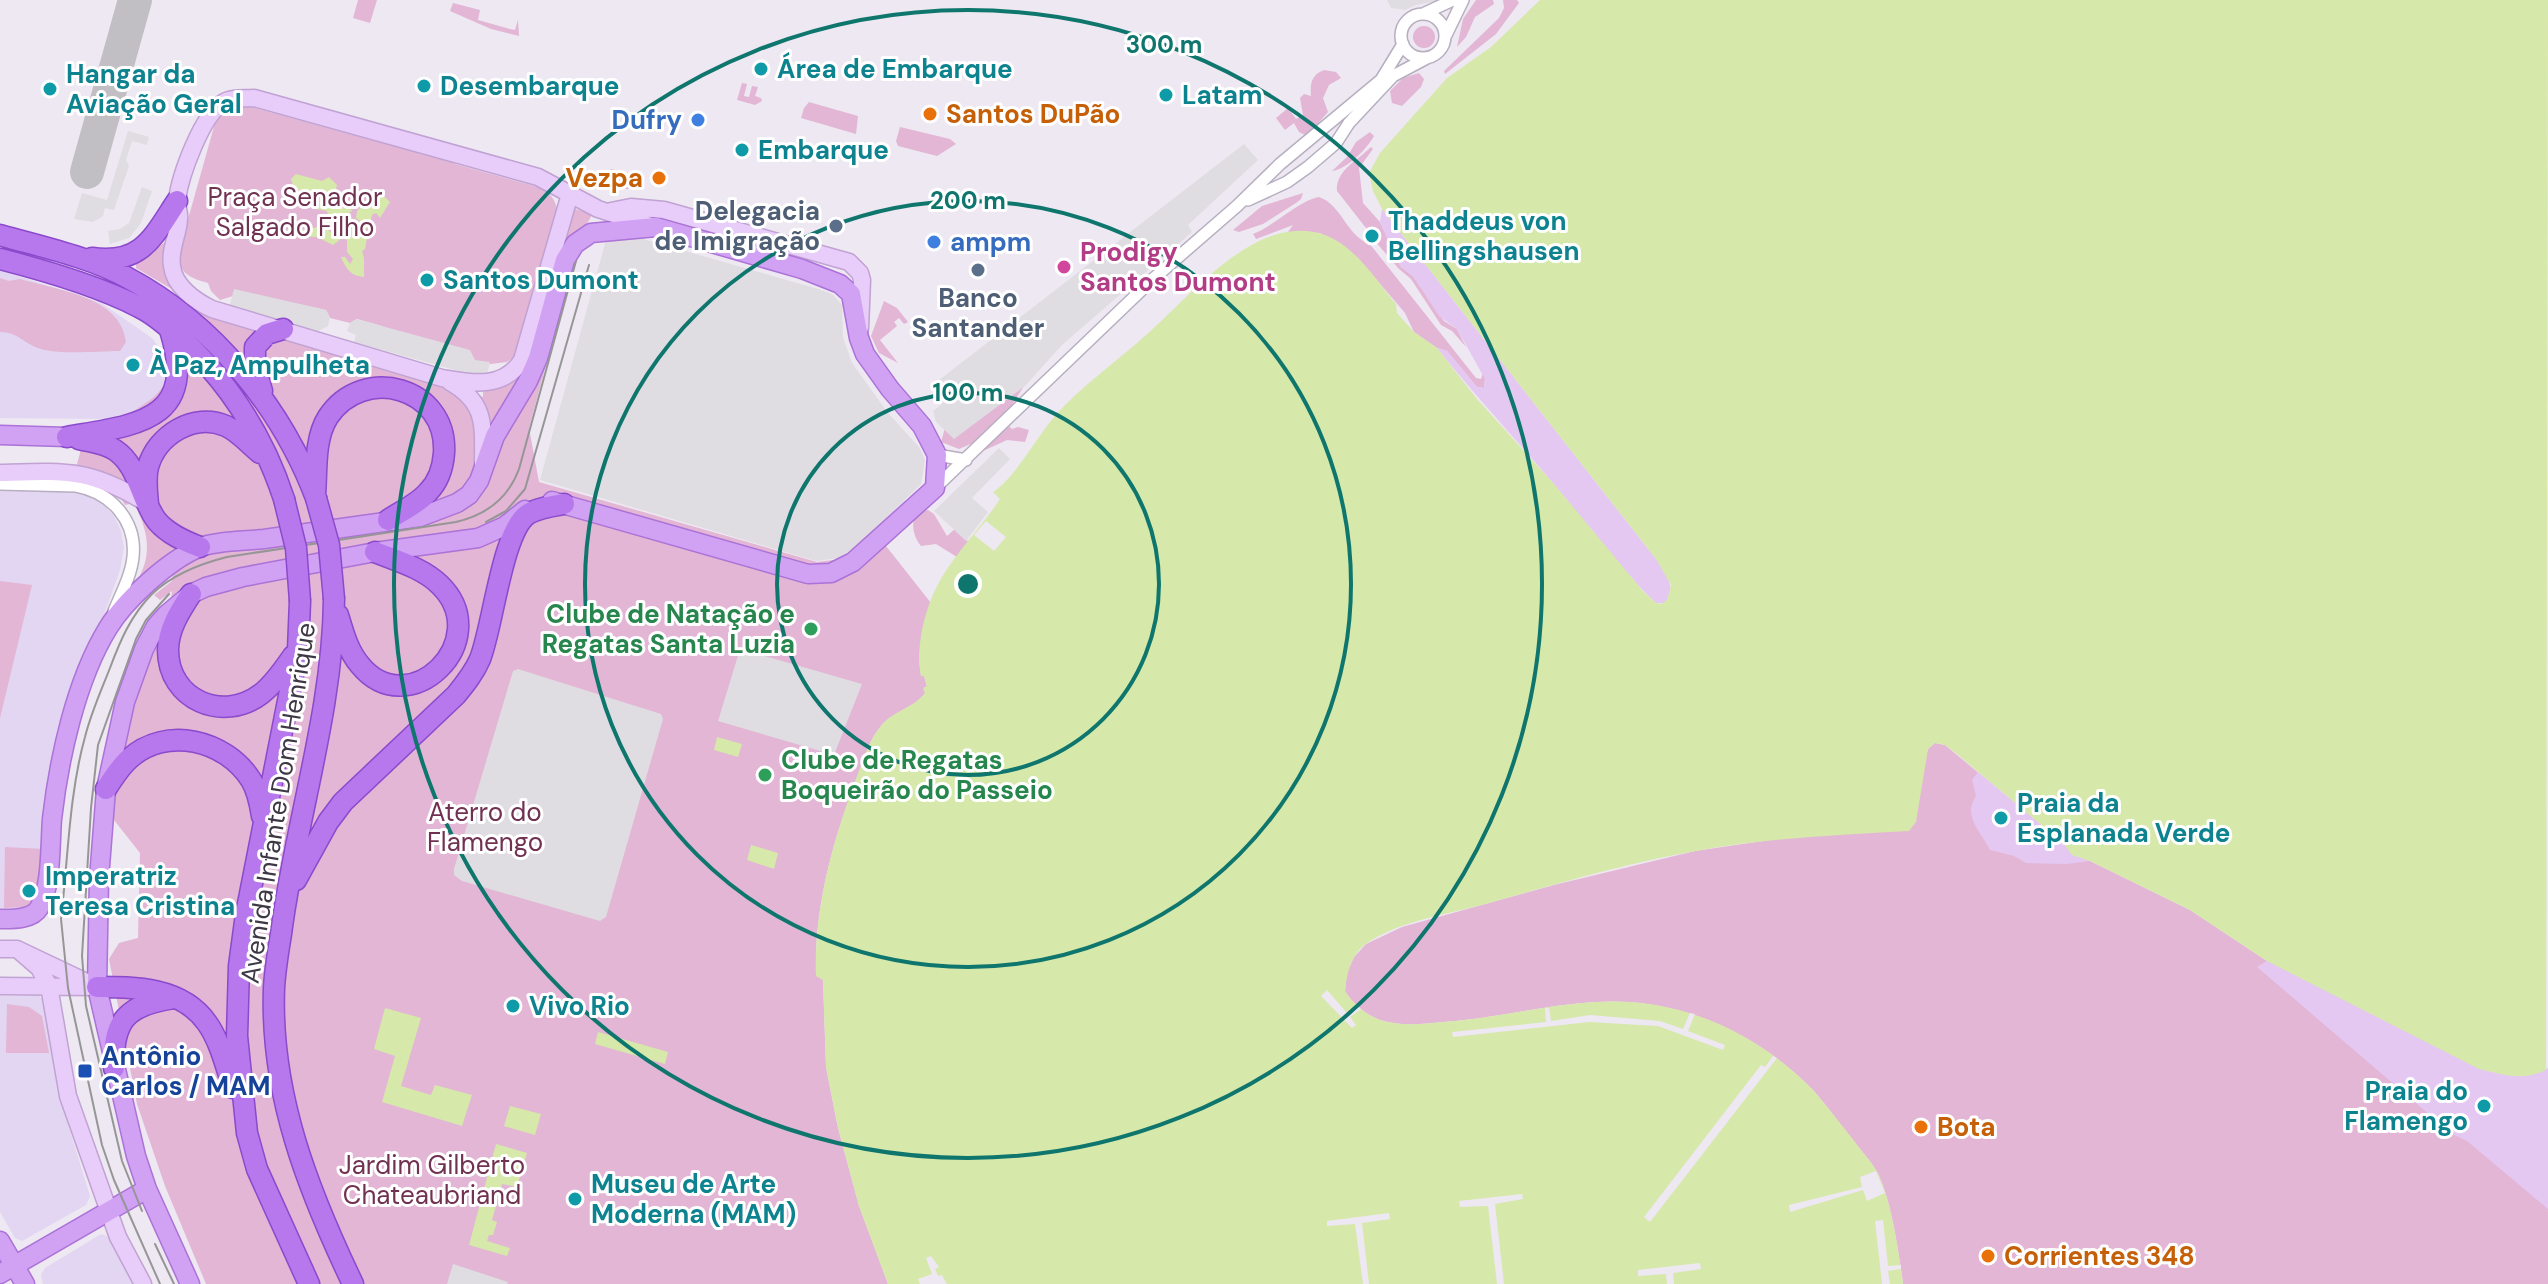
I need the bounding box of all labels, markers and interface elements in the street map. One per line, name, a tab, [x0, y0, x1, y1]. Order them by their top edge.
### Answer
text: 300 m	[1126, 29, 1202, 60]
place label: Área de Embarque	[777, 52, 1013, 86]
place label: Hangar da Aviação Geral	[66, 57, 242, 121]
marker: Área de Embarque	[752, 60, 770, 78]
place label: Desembarque	[440, 69, 619, 103]
marker: Desembarque	[415, 77, 433, 95]
place label: Latam	[1182, 78, 1263, 112]
marker: Hangar da Aviação Geral	[41, 80, 59, 98]
marker: Latam	[1157, 86, 1175, 104]
place label: Santos DuPão	[946, 97, 1120, 131]
place label: Dufry	[612, 103, 682, 137]
marker: Santos DuPão	[921, 105, 939, 123]
marker: Dufry	[689, 111, 707, 129]
place label: Embarque	[758, 133, 889, 167]
marker: Embarque	[733, 141, 751, 159]
place label: Vezpa	[566, 161, 643, 195]
marker: Vezpa	[650, 169, 668, 187]
park label: Praça Senador Salgado Filho	[207, 180, 383, 244]
text: 200 m	[930, 185, 1006, 216]
place label: Delegacia de Imigração	[654, 194, 820, 258]
place label: Thaddeus von Bellingshausen	[1388, 204, 1579, 268]
marker: Delegacia de Imigração	[827, 217, 845, 235]
place label: ampm	[950, 225, 1031, 259]
marker: Thaddeus von Bellingshausen	[1363, 227, 1381, 245]
marker: ampm	[925, 233, 943, 251]
place label: Prodigy Santos Dumont	[1080, 235, 1276, 299]
marker: Prodigy Santos Dumont	[1055, 258, 1073, 276]
marker: Banco Santander	[969, 261, 987, 279]
place label: Santos Dumont	[443, 263, 639, 297]
marker: Santos Dumont	[418, 271, 436, 289]
place label: Banco Santander	[912, 281, 1045, 345]
place label: À Paz, Ampulheta	[149, 348, 370, 382]
marker: À Paz, Ampulheta	[124, 356, 142, 374]
text: 100 m	[933, 377, 1003, 408]
centre of rings	[954, 570, 982, 598]
place label: Clube de Natação e Regatas Santa Luzia	[542, 597, 795, 661]
street label: Avenida Infante Dom Henrique	[233, 620, 323, 986]
marker: Clube de Natação e Regatas Santa Luzia	[802, 620, 820, 638]
place label: Clube de Regatas Boqueirão do Passeio	[781, 743, 1053, 807]
marker: Clube de Regatas Boqueirão do Passeio	[756, 766, 774, 784]
place label: Praia da Esplanada Verde	[2017, 786, 2230, 850]
park label: Aterro do Flamengo	[427, 795, 543, 859]
marker: Praia da Esplanada Verde	[1992, 809, 2010, 827]
place label: Imperatriz Teresa Cristina	[45, 859, 235, 923]
marker: Imperatriz Teresa Cristina	[20, 882, 38, 900]
place label: Vivo Rio	[529, 989, 630, 1023]
marker: Vivo Rio	[504, 997, 522, 1015]
place label: Antônio Carlos / MAM	[101, 1039, 271, 1103]
marker: Antônio Carlos / MAM	[76, 1062, 94, 1080]
place label: Praia do Flamengo	[2344, 1074, 2468, 1138]
marker: Praia do Flamengo	[2475, 1097, 2493, 1115]
place label: Bota	[1937, 1110, 1995, 1144]
marker: Bota	[1912, 1118, 1930, 1136]
park label: Jardim Gilberto Chateaubriand	[339, 1148, 525, 1212]
place label: Museu de Arte Moderna (MAM)	[591, 1167, 796, 1231]
marker: Museu de Arte Moderna (MAM)	[566, 1190, 584, 1208]
place label: Corrientes 348	[2004, 1239, 2195, 1273]
marker: Corrientes 348	[1979, 1247, 1997, 1265]

